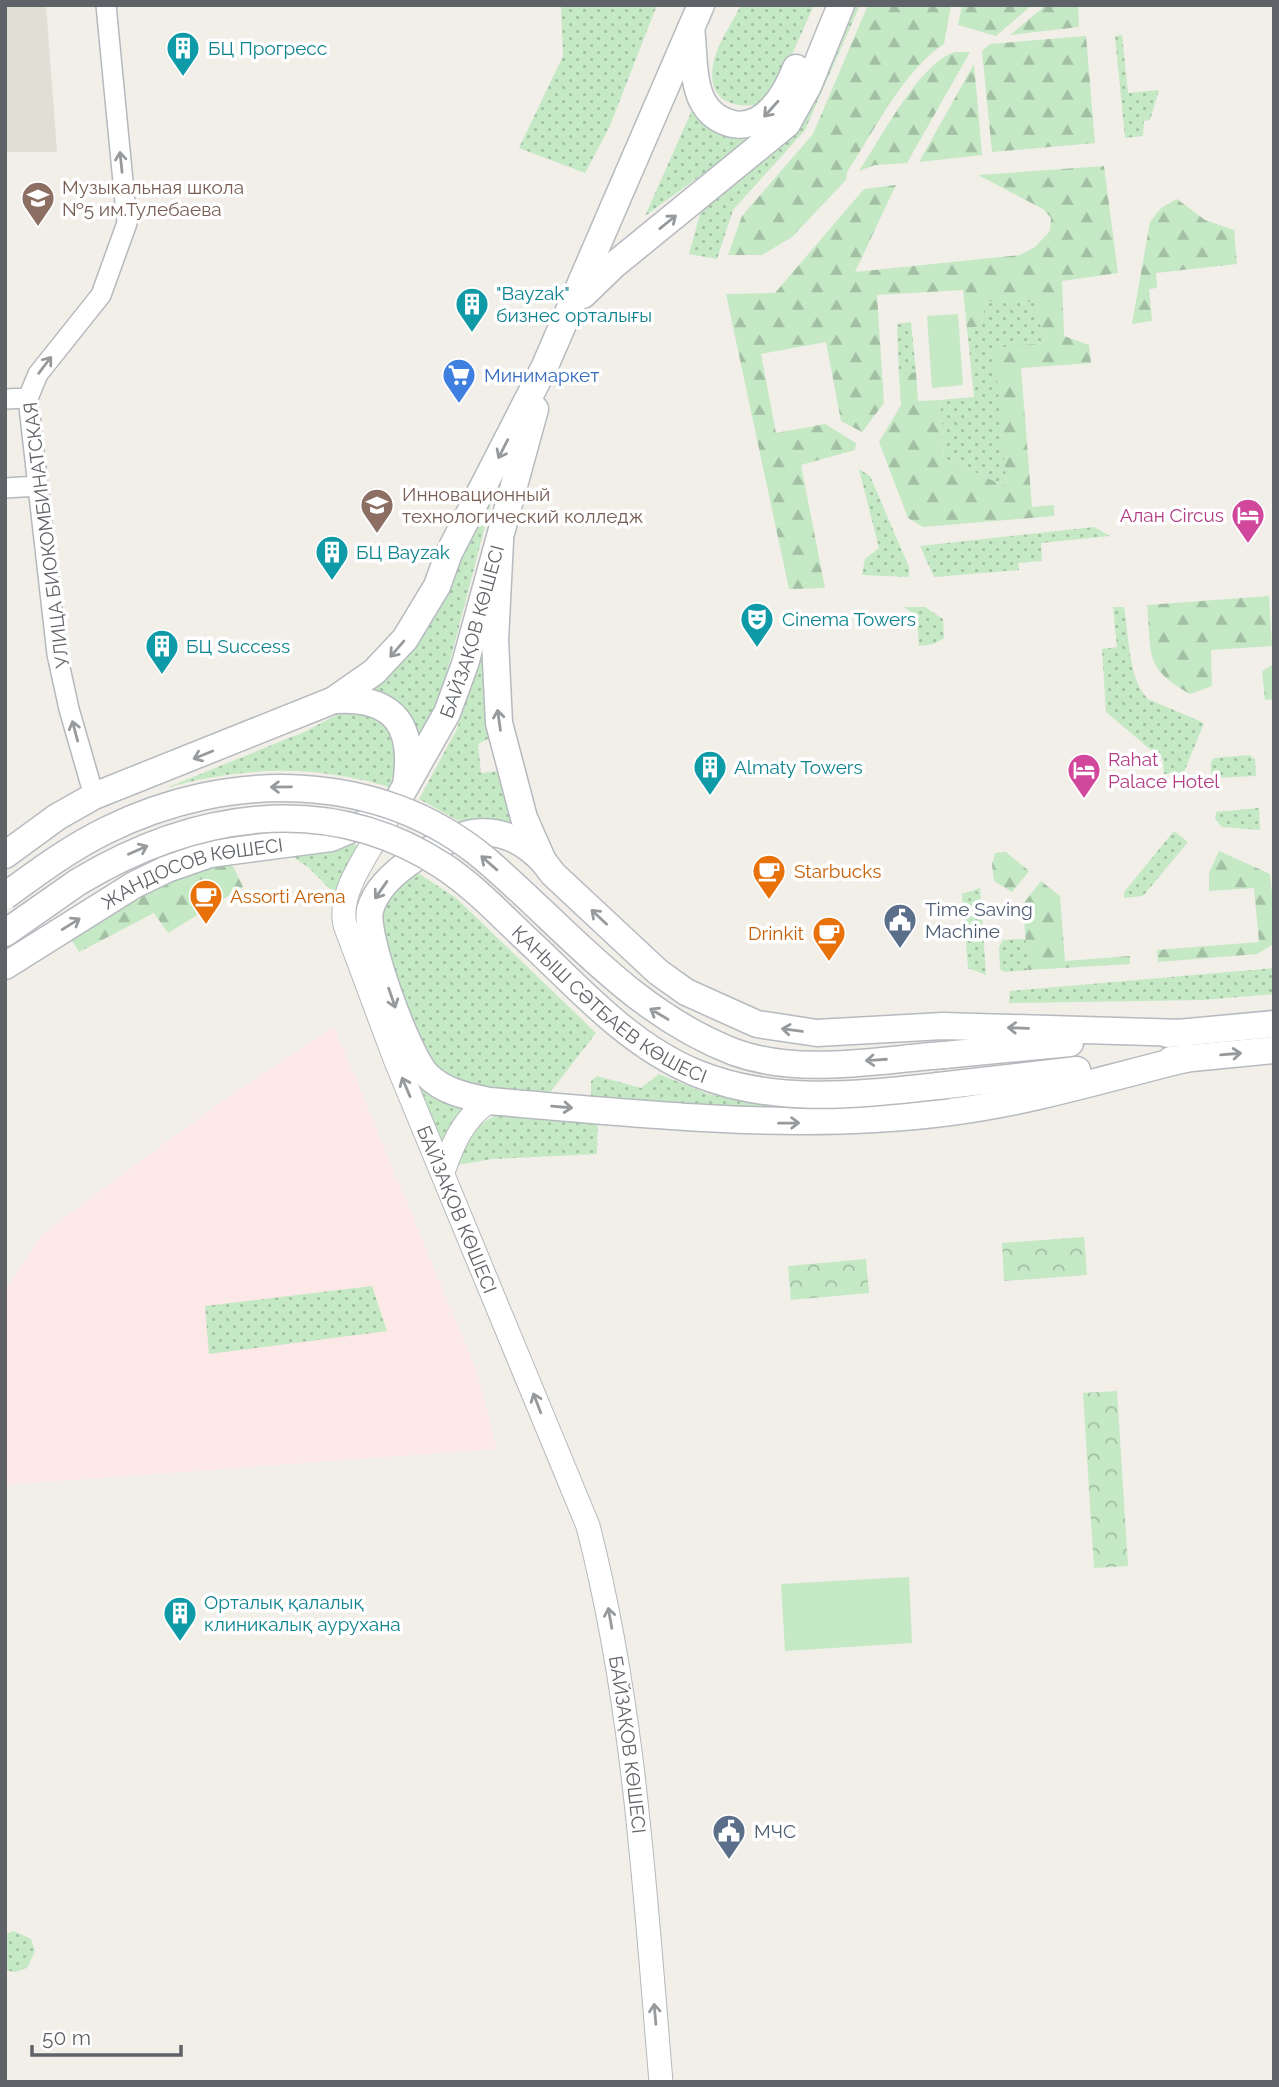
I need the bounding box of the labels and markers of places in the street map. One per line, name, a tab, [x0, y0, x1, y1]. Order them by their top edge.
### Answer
building icon: БЦ Прогресс	[164, 29, 202, 78]
place label: БЦ Прогресс	[208, 37, 327, 59]
place label: Музыкальная школа №5 им.Тулебаева	[62, 176, 244, 220]
school or university icon: Музыкальная школа №5 им.Тулебаева	[19, 179, 57, 228]
place label: "Bayzak" бизнес орталығы	[496, 282, 652, 326]
building icon: "Bayzak" бизнес орталығы	[453, 285, 491, 334]
supermarket icon: Минимаркет	[440, 356, 478, 405]
place label: Минимаркет	[484, 364, 599, 386]
place label: Инновационный технологический колледж	[402, 483, 643, 527]
school or university icon: Инновационный технологический колледж	[358, 486, 396, 535]
hotel icon: Алан Circus	[1229, 496, 1267, 545]
place label: Алан Circus	[1120, 504, 1224, 526]
building icon: БЦ Bayzak	[313, 533, 351, 582]
place label: БЦ Bayzak	[356, 541, 450, 563]
theatre icon: Cinema Towers	[738, 600, 776, 649]
place label: Cinema Towers	[782, 608, 916, 630]
building icon: БЦ Success	[143, 627, 181, 676]
place label: БЦ Success	[186, 635, 290, 657]
building icon: Almaty Towers	[691, 748, 729, 797]
place label: Rahat Palace Hotel	[1108, 748, 1220, 792]
hotel icon: Rahat Palace Hotel	[1065, 751, 1103, 800]
place label: Almaty Towers	[734, 756, 863, 778]
cafe icon: Starbucks	[750, 852, 788, 901]
place label: Starbucks	[794, 860, 881, 882]
cafe icon: Assorti Arena	[187, 877, 225, 926]
place label: Assorti Arena	[230, 885, 346, 907]
place label: Time Saving Machine	[925, 898, 1033, 942]
public building icon: Time Saving Machine	[881, 901, 919, 950]
cafe icon: Drinkit	[810, 914, 848, 963]
place label: Drinkit	[748, 922, 805, 944]
place label: Орталық қалалық клиникалық аурухана	[204, 1591, 401, 1635]
building icon: Орталық қалалық клиникалық аурухана	[161, 1594, 199, 1643]
public building icon: МЧС	[710, 1812, 748, 1861]
place label: МЧС	[754, 1820, 796, 1842]

